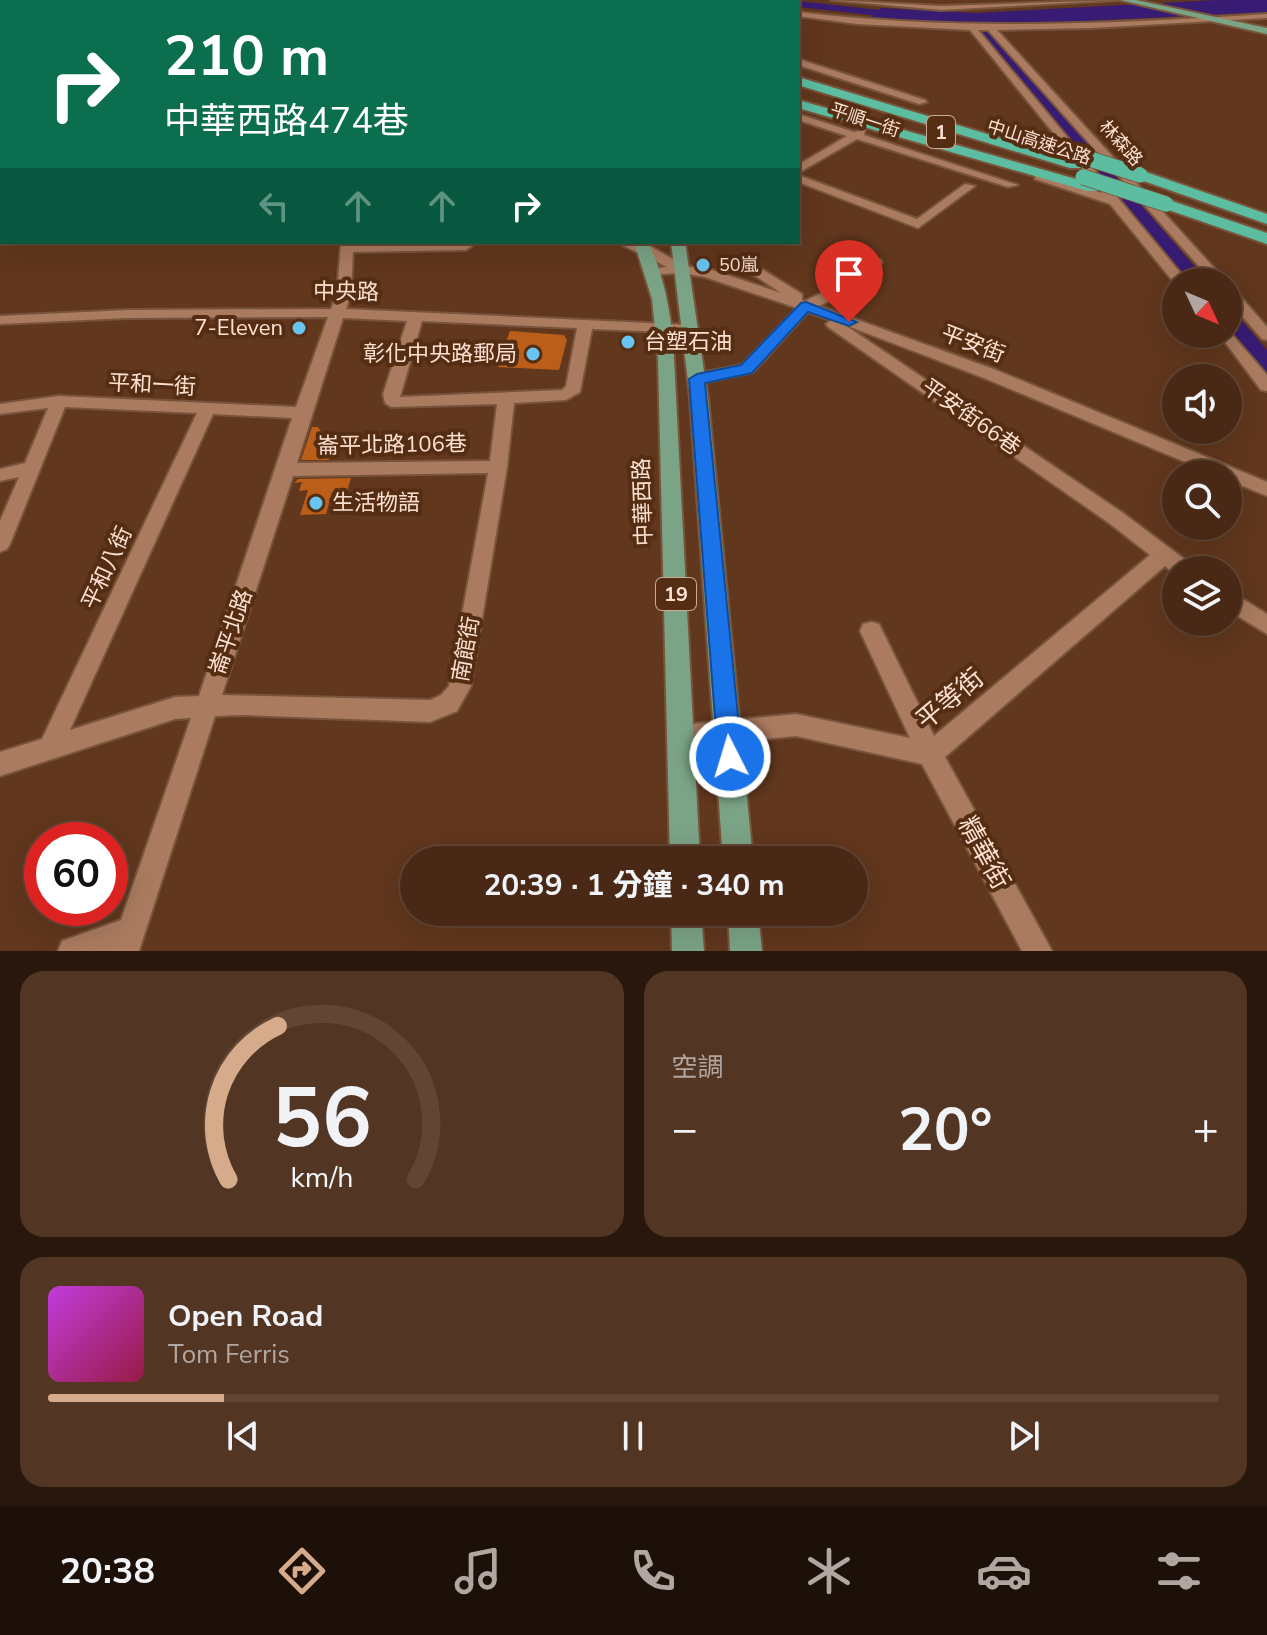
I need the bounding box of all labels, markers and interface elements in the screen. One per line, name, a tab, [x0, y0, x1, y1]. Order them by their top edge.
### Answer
text: 210 m	[164, 18, 329, 95]
icon: right	[32, 32, 136, 136]
text: 中華西路474巷	[164, 97, 409, 146]
street label: 平順一街	[827, 97, 903, 143]
street label: 中山高速公路	[984, 114, 1094, 170]
street label: 林森路	[1094, 115, 1148, 171]
road number: 1	[927, 116, 955, 148]
icon: left	[252, 184, 296, 228]
icon: ahead	[336, 184, 380, 228]
icon: ahead	[420, 184, 464, 228]
icon: right	[504, 184, 548, 228]
pin	[815, 240, 883, 322]
icon: arrive	[827, 252, 871, 296]
place label: 50嵐	[719, 253, 759, 277]
marker: 50嵐	[694, 256, 712, 274]
north arrow	[1162, 268, 1242, 348]
map controls	[1162, 268, 1242, 636]
street label: 中央路	[313, 276, 379, 308]
place label: 7-Eleven	[194, 313, 283, 343]
street label: 平安街	[937, 318, 1009, 370]
marker: 7-Eleven	[290, 319, 308, 337]
place label: 台塑石油	[644, 327, 732, 357]
marker: 台塑石油	[619, 333, 637, 351]
place label: 彰化中央路郵局	[363, 339, 517, 369]
marker: 彰化中央路郵局	[524, 345, 542, 363]
button: sound	[1162, 364, 1242, 444]
street label: 平和一街	[107, 368, 197, 402]
street label: 平安街66巷	[916, 372, 1026, 462]
street label: 崙平北路106巷	[317, 429, 467, 461]
street label: 中華西路	[626, 457, 660, 547]
button: search	[1162, 460, 1242, 540]
place label: 生活物語	[332, 488, 420, 518]
marker: 生活物語	[307, 494, 325, 512]
street label: 平和八街	[75, 522, 139, 614]
button: layers	[1162, 556, 1242, 636]
road number: 19	[656, 578, 696, 610]
street label: 崙平北路	[202, 586, 260, 678]
street label: 南館街	[445, 614, 487, 684]
street label: 平等街	[909, 661, 991, 737]
position arrow	[688, 715, 772, 799]
street label: 精華街	[950, 810, 1018, 896]
speed limit sign: 60	[24, 822, 128, 926]
text: 20:39 · 1 分鐘 · 340 m	[483, 865, 785, 906]
text: 空調	[672, 1050, 724, 1085]
text: 56	[272, 1062, 372, 1175]
text: 20°	[898, 1089, 993, 1171]
text: −	[672, 1100, 698, 1160]
text: +	[1193, 1100, 1219, 1160]
text: km/h	[290, 1158, 353, 1197]
text: Open Road	[168, 1296, 323, 1337]
text: Tom Ferris	[168, 1337, 290, 1372]
icon: previous	[221, 1414, 265, 1458]
icon: pause	[611, 1414, 655, 1458]
icon: next	[1002, 1414, 1046, 1458]
icon: directions	[274, 1543, 330, 1599]
icon: music	[450, 1543, 506, 1599]
icon: phone	[625, 1543, 681, 1599]
icon: climate	[801, 1543, 857, 1599]
icon: car	[976, 1543, 1032, 1599]
icon: filters	[1151, 1543, 1207, 1599]
text: 20:38	[60, 1547, 155, 1596]

